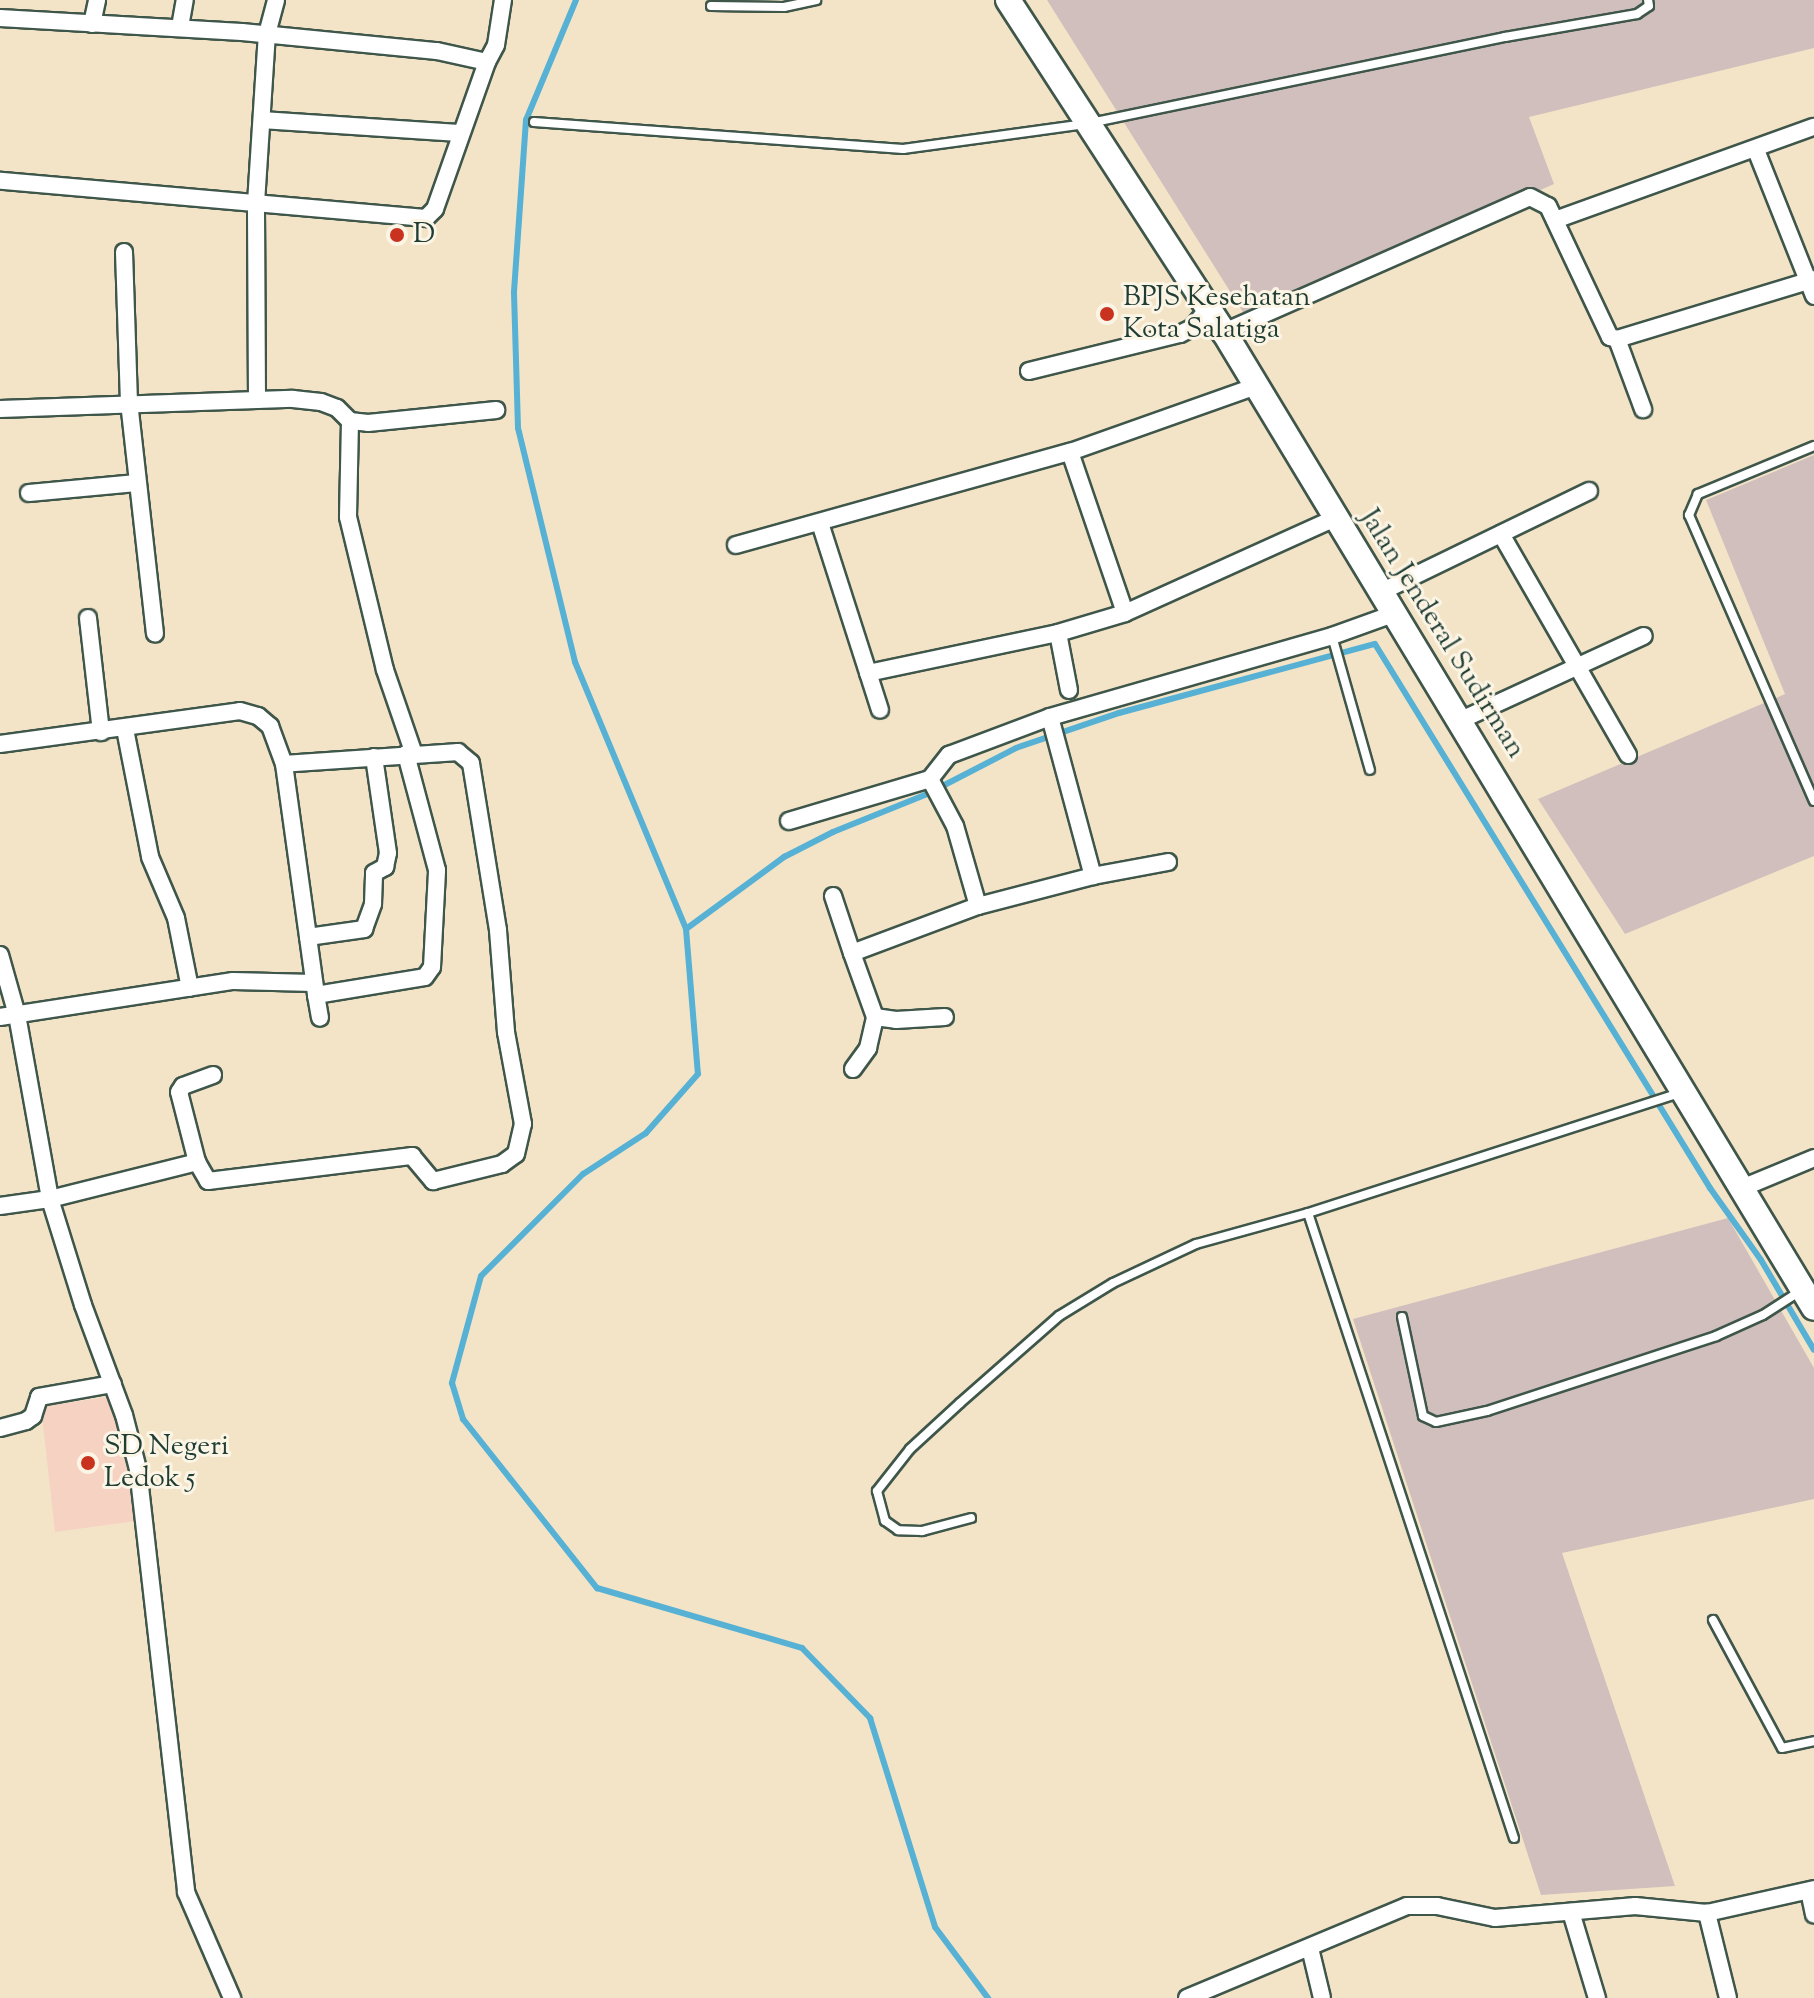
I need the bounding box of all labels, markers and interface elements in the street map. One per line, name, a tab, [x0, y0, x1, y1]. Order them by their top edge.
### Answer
place label: D	[413, 218, 435, 252]
marker: D	[388, 226, 406, 244]
place label: BPJS Kesehatan Kota Salatiga	[1123, 281, 1310, 347]
marker: BPJS Kesehatan Kota Salatiga	[1098, 305, 1116, 323]
street label: Jalan Jenderal Sudirman	[1352, 503, 1532, 765]
place label: SD Negeri Ledok 5	[104, 1430, 229, 1496]
marker: SD Negeri Ledok 5	[79, 1454, 97, 1472]

